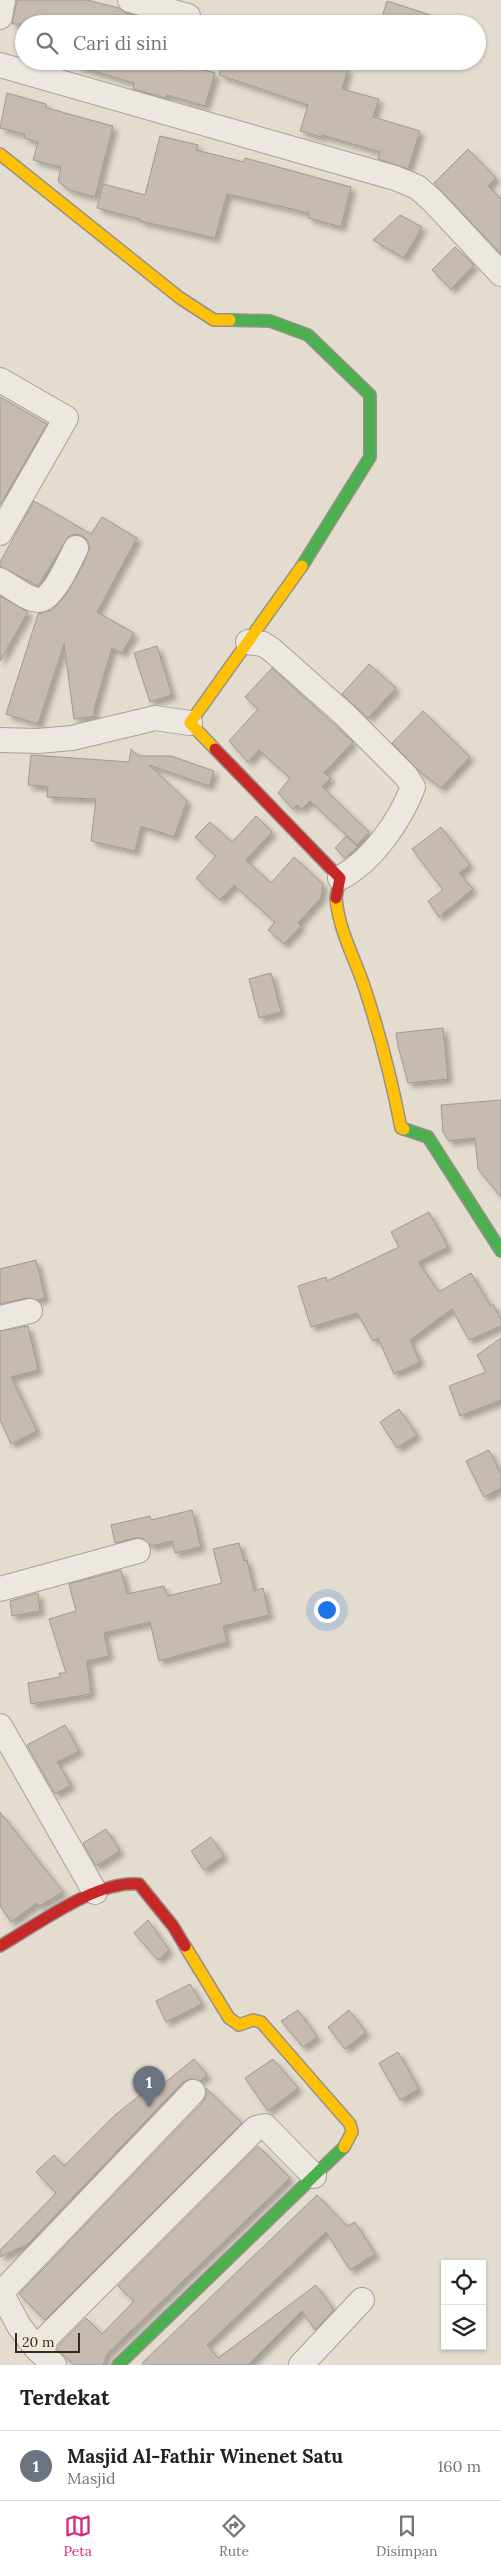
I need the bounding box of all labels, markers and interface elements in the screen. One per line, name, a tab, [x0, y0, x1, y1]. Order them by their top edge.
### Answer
search box	[15, 15, 486, 70]
icon: search	[33, 29, 61, 57]
text: Cari di sini	[73, 31, 167, 55]
your location	[314, 1597, 340, 1623]
pin: 1	[133, 2066, 165, 2107]
map controls	[441, 2260, 486, 2350]
button: locate	[441, 2260, 486, 2305]
button: layers	[441, 2305, 486, 2350]
scale bar	[15, 2330, 80, 2353]
text: 20 m	[22, 2333, 54, 2351]
text: Terdekat	[20, 2384, 110, 2411]
text: Masjid Al-Fathir Winenet Satu	[67, 2444, 343, 2468]
text: 1	[33, 2456, 39, 2476]
text: 160 m	[437, 2456, 481, 2476]
text: Masjid	[67, 2468, 116, 2488]
tab: Peta	[63, 2512, 92, 2560]
tab: Rute	[219, 2512, 249, 2560]
tab: Disimpan	[376, 2512, 437, 2560]

